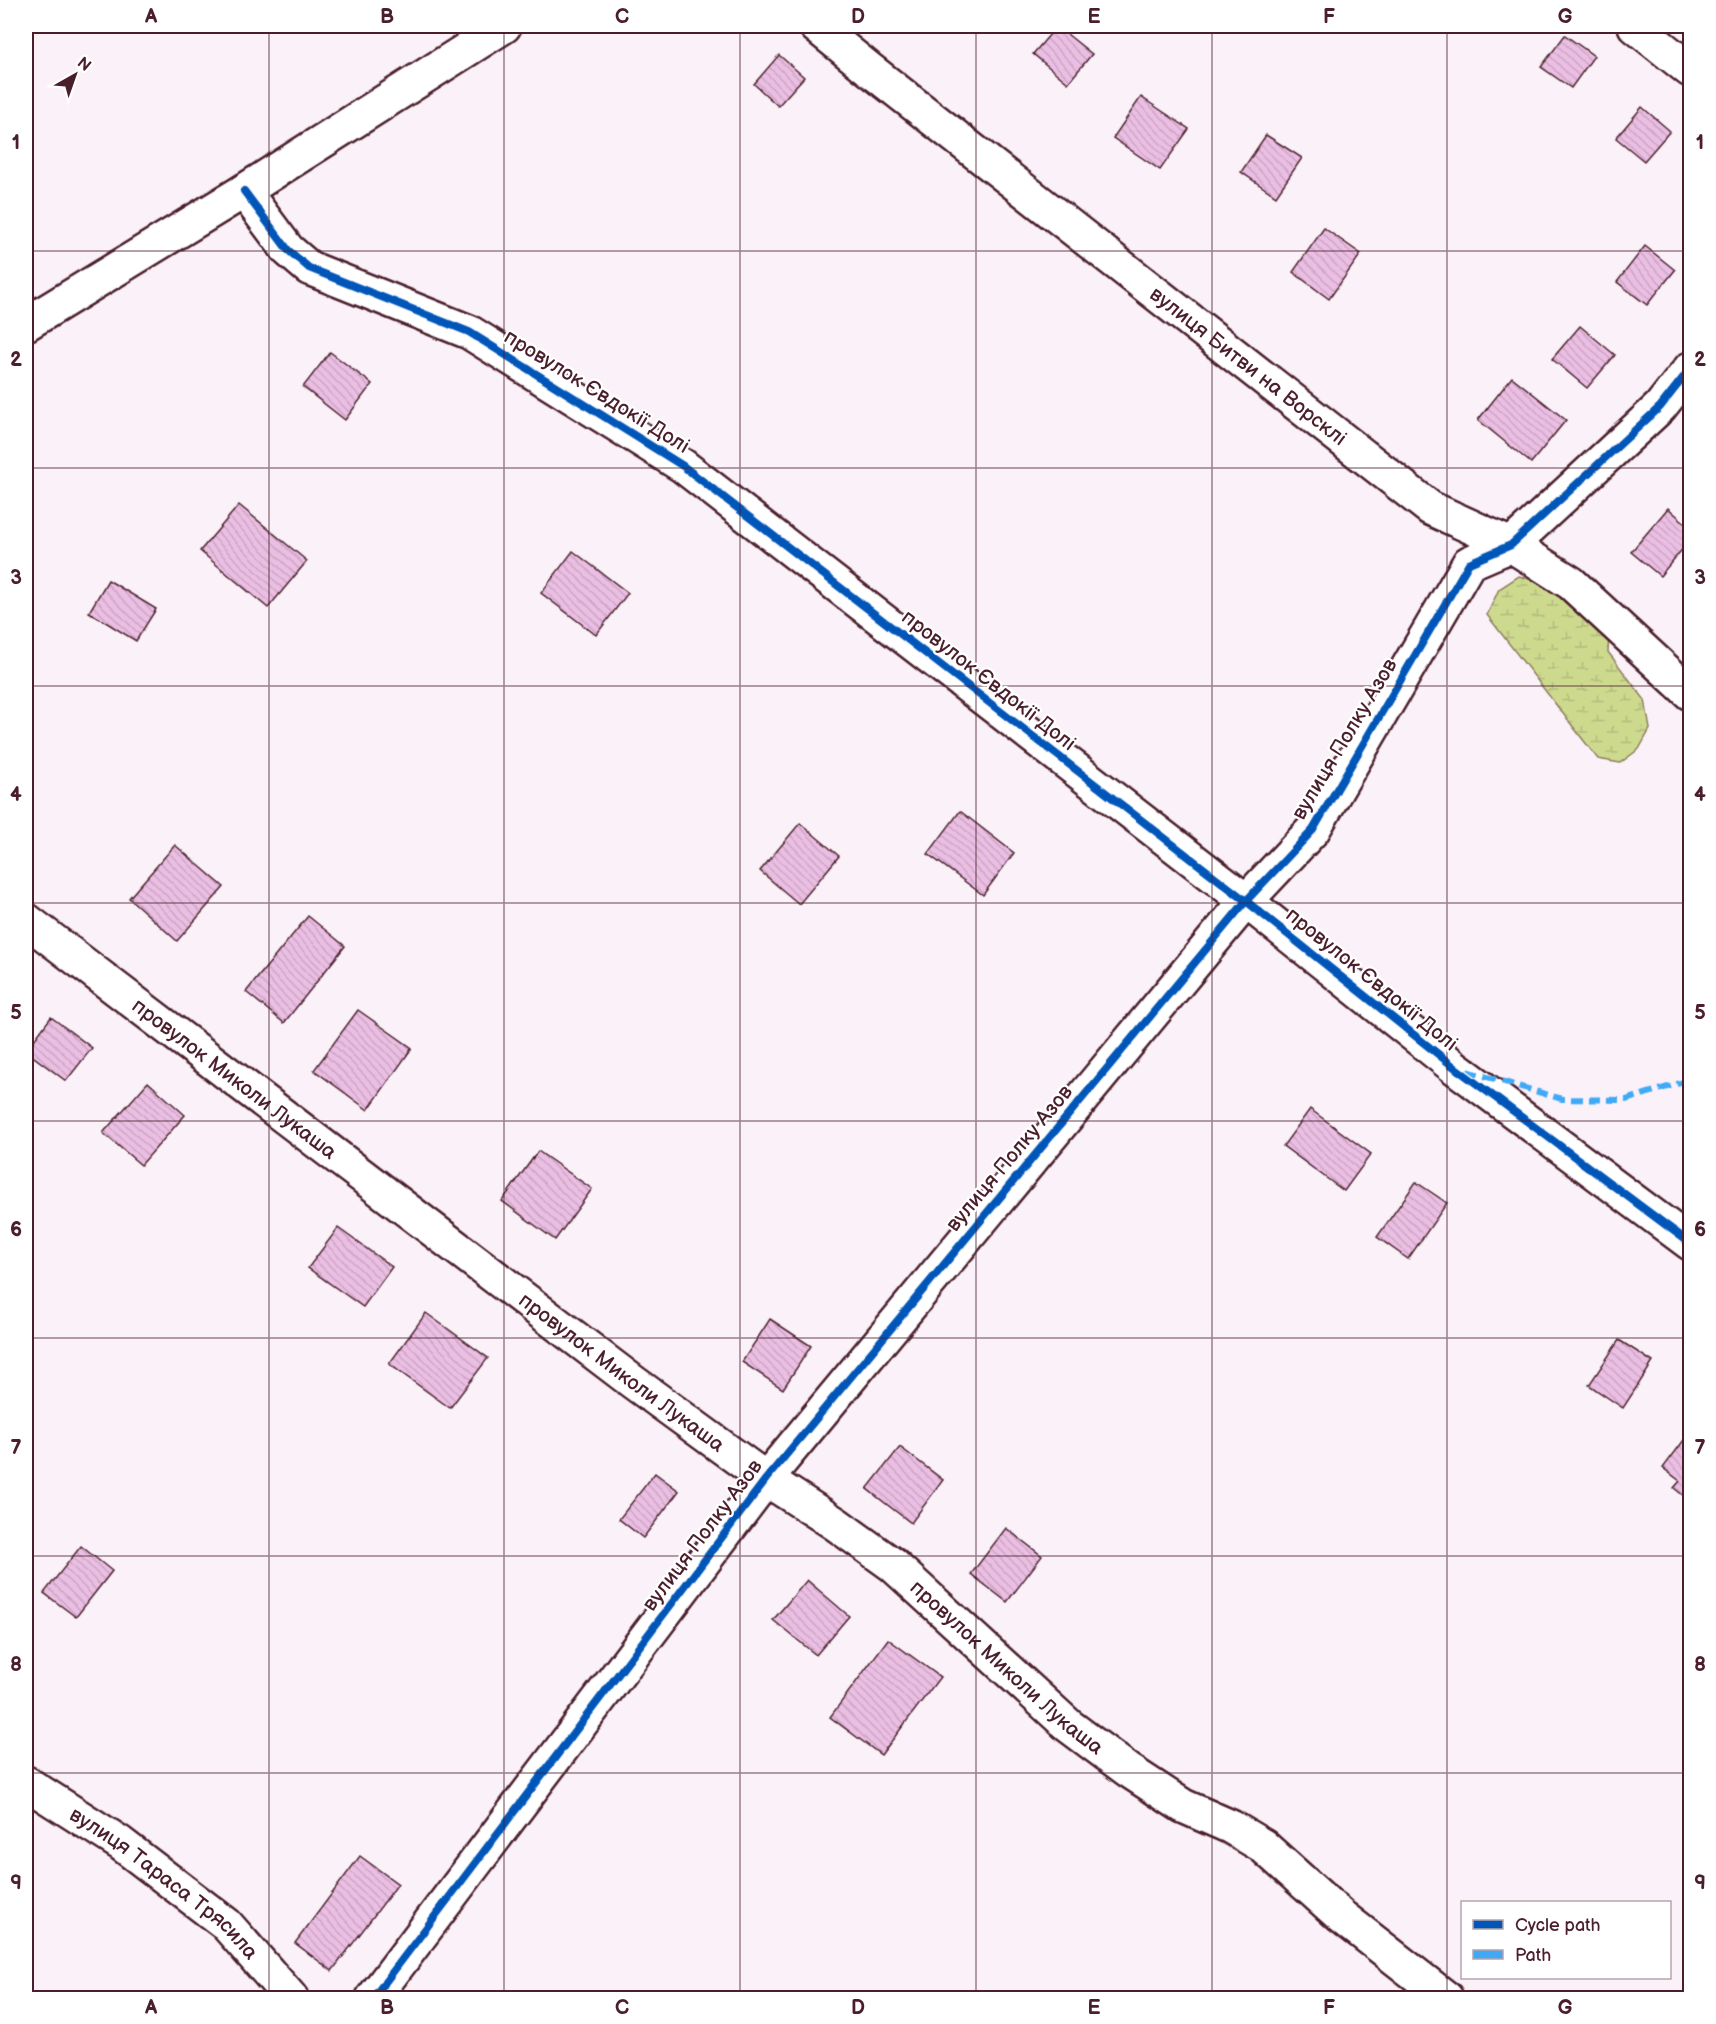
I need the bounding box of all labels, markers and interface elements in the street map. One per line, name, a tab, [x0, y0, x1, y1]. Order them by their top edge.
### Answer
text: A	[144, 5, 158, 29]
text: B	[380, 5, 394, 29]
text: C	[615, 5, 629, 29]
text: D	[851, 5, 865, 29]
text: E	[1088, 5, 1101, 29]
text: F	[1323, 5, 1335, 29]
text: G	[1558, 5, 1573, 29]
north arrow	[45, 45, 105, 105]
text: N	[73, 54, 94, 76]
text: 1	[12, 131, 20, 155]
text: 1	[1696, 131, 1704, 155]
street label: вулиця Битви на Ворсклі	[1145, 281, 1352, 451]
street label: провулок Євдокії Долі	[499, 324, 694, 459]
text: 2	[10, 348, 22, 372]
text: 2	[1694, 348, 1706, 372]
text: 3	[10, 566, 22, 590]
text: 3	[1694, 566, 1706, 590]
street label: провулок Євдокії Долі	[897, 605, 1081, 756]
street label: вулиця Полку Азов	[1286, 654, 1402, 824]
text: 4	[10, 783, 22, 807]
text: 4	[1694, 783, 1706, 807]
street label: провулок Євдокії Долі	[1281, 902, 1463, 1056]
street label: провулок Миколи Лукаша	[127, 993, 342, 1165]
text: 5	[10, 1001, 22, 1025]
text: 5	[1694, 1001, 1706, 1025]
street label: вулиця Полку Азов	[941, 1080, 1078, 1237]
text: 6	[10, 1218, 22, 1242]
text: 6	[1694, 1218, 1706, 1242]
street label: провулок Миколи Лукаша	[514, 1288, 730, 1458]
text: 7	[10, 1436, 22, 1460]
text: 7	[1694, 1436, 1706, 1460]
street label: вулиця Полку Азов	[637, 1454, 768, 1616]
street label: провулок Миколи Лукаша	[905, 1575, 1109, 1761]
text: 8	[10, 1653, 22, 1677]
text: 8	[1694, 1653, 1706, 1677]
street label: вулиця Тараса Трясила	[65, 1802, 264, 1965]
text: 9	[10, 1871, 22, 1895]
text: 9	[1694, 1871, 1706, 1895]
legend	[1461, 1901, 1671, 1979]
text: Cycle path	[1515, 1915, 1601, 1936]
text: Path	[1515, 1945, 1551, 1966]
text: A	[144, 1996, 158, 2020]
text: B	[380, 1996, 394, 2020]
text: C	[615, 1996, 629, 2020]
text: D	[851, 1996, 865, 2020]
text: E	[1088, 1996, 1101, 2020]
text: F	[1323, 1996, 1335, 2020]
text: G	[1558, 1996, 1573, 2020]

